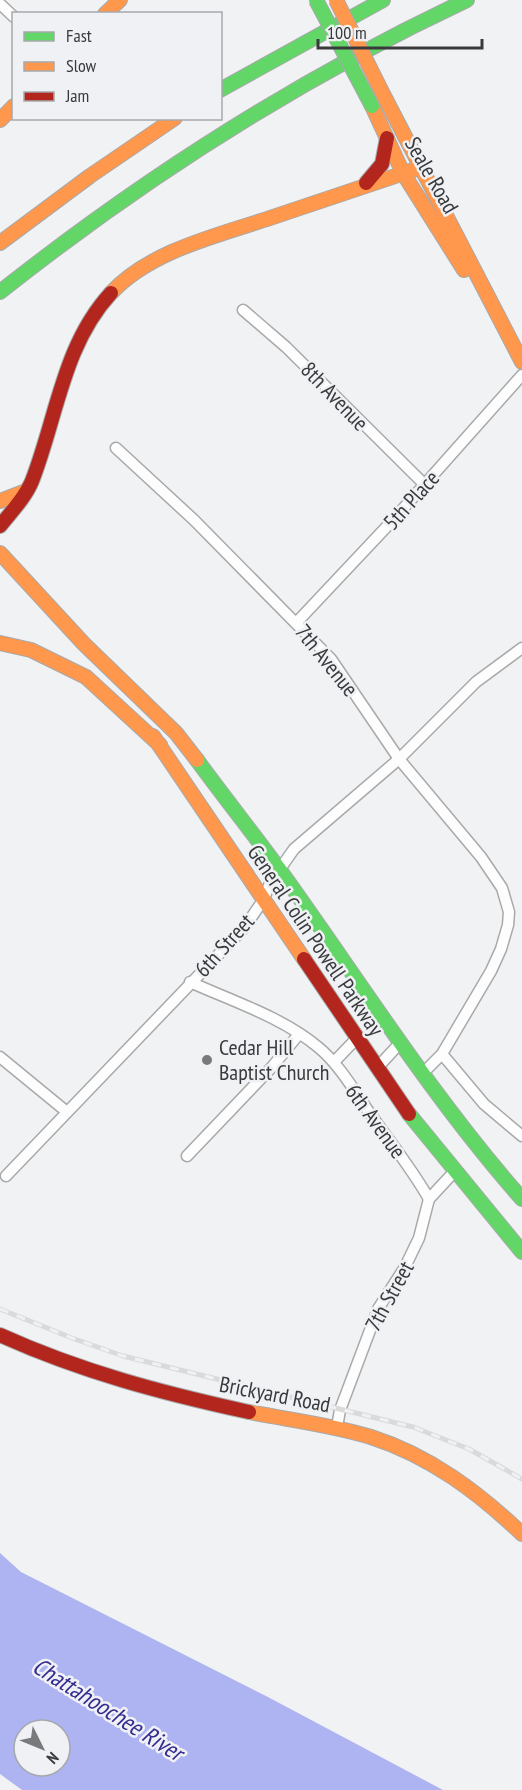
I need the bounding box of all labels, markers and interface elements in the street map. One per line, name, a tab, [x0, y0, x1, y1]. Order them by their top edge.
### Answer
legend	[12, 12, 222, 120]
scale bar	[318, 12, 482, 50]
text: 100 m	[327, 21, 367, 44]
text: Fast	[66, 24, 92, 47]
text: Slow	[66, 54, 97, 77]
text: Jam	[65, 84, 89, 107]
street label: Seale Road	[399, 132, 465, 218]
street label: 8th Avenue	[295, 356, 375, 436]
street label: 5th Place	[377, 464, 445, 536]
street label: 7th Avenue	[289, 618, 365, 702]
street label: General Colin Powell Parkway	[242, 839, 391, 1042]
street label: 6th Street	[188, 907, 260, 983]
place label: Cedar Hill Baptist Church	[219, 1033, 330, 1086]
marker: Cedar Hill Baptist Church	[200, 1053, 214, 1067]
street label: 6th Avenue	[340, 1078, 412, 1164]
street label: 7th Street	[358, 1256, 420, 1336]
street label: Brickyard Road	[217, 1370, 333, 1418]
water label: Chattahoochee River	[27, 1650, 192, 1769]
north arrow	[12, 1718, 72, 1778]
text: N	[43, 1748, 63, 1768]

